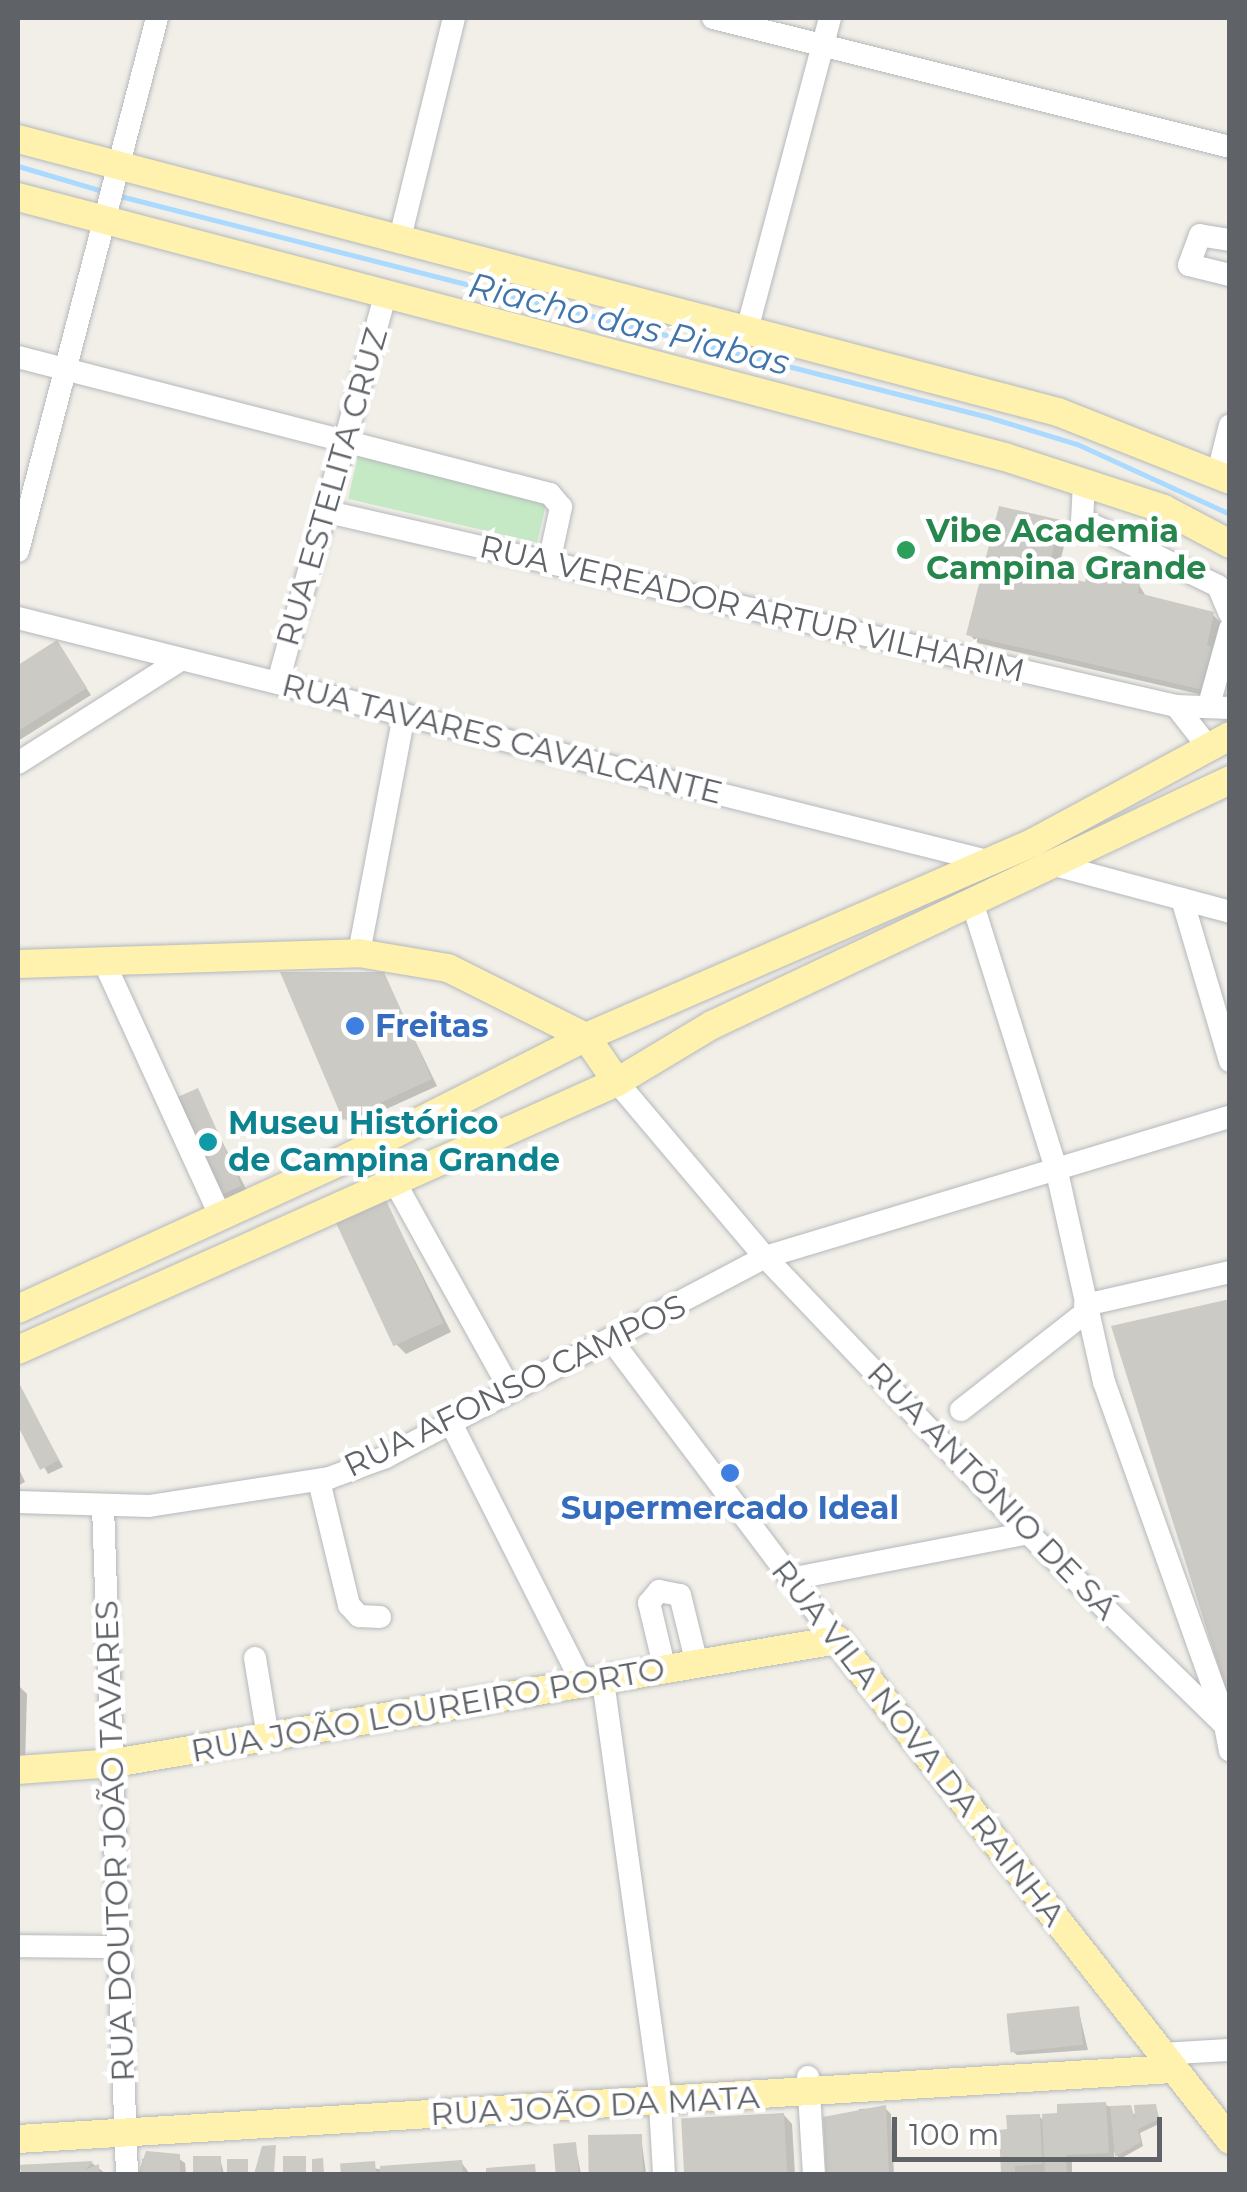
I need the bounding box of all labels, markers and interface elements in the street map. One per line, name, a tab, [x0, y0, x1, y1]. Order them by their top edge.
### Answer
water label: Riacho das Piabas	[464, 264, 794, 384]
street label: RUA ESTELITA CRUZ	[268, 324, 396, 650]
place label: Vibe Academia Campina Grande	[926, 513, 1207, 588]
street label: RUA VEREADOR ARTUR VILHARIM	[476, 528, 1028, 690]
marker: Vibe Academia Campina Grande	[895, 539, 917, 561]
street label: RUA TAVARES CAVALCANTE	[278, 666, 726, 812]
place label: Freitas	[375, 1007, 489, 1045]
marker: Freitas	[344, 1015, 366, 1037]
place label: Museu Histórico de Campina Grande	[228, 1105, 560, 1180]
marker: Museu Histórico de Campina Grande	[197, 1131, 219, 1153]
street label: RUA AFONSO CAMPOS	[338, 1287, 692, 1485]
street label: RUA ANTÔNIO DE SÁ	[859, 1354, 1125, 1628]
marker: Supermercado Ideal	[719, 1462, 741, 1484]
place label: Supermercado Ideal	[561, 1489, 899, 1527]
street label: RUA VILA NOVA DA RAINHA	[763, 1552, 1073, 1934]
street label: RUA DOUTOR JOÃO TAVARES	[87, 1600, 143, 2082]
street label: RUA JOÃO LOUREIRO PORTO	[188, 1649, 668, 1771]
street label: RUA JOÃO DA MATA	[429, 2078, 761, 2134]
scale bar	[897, 2097, 1167, 2159]
text: 100 m	[909, 2116, 999, 2153]

